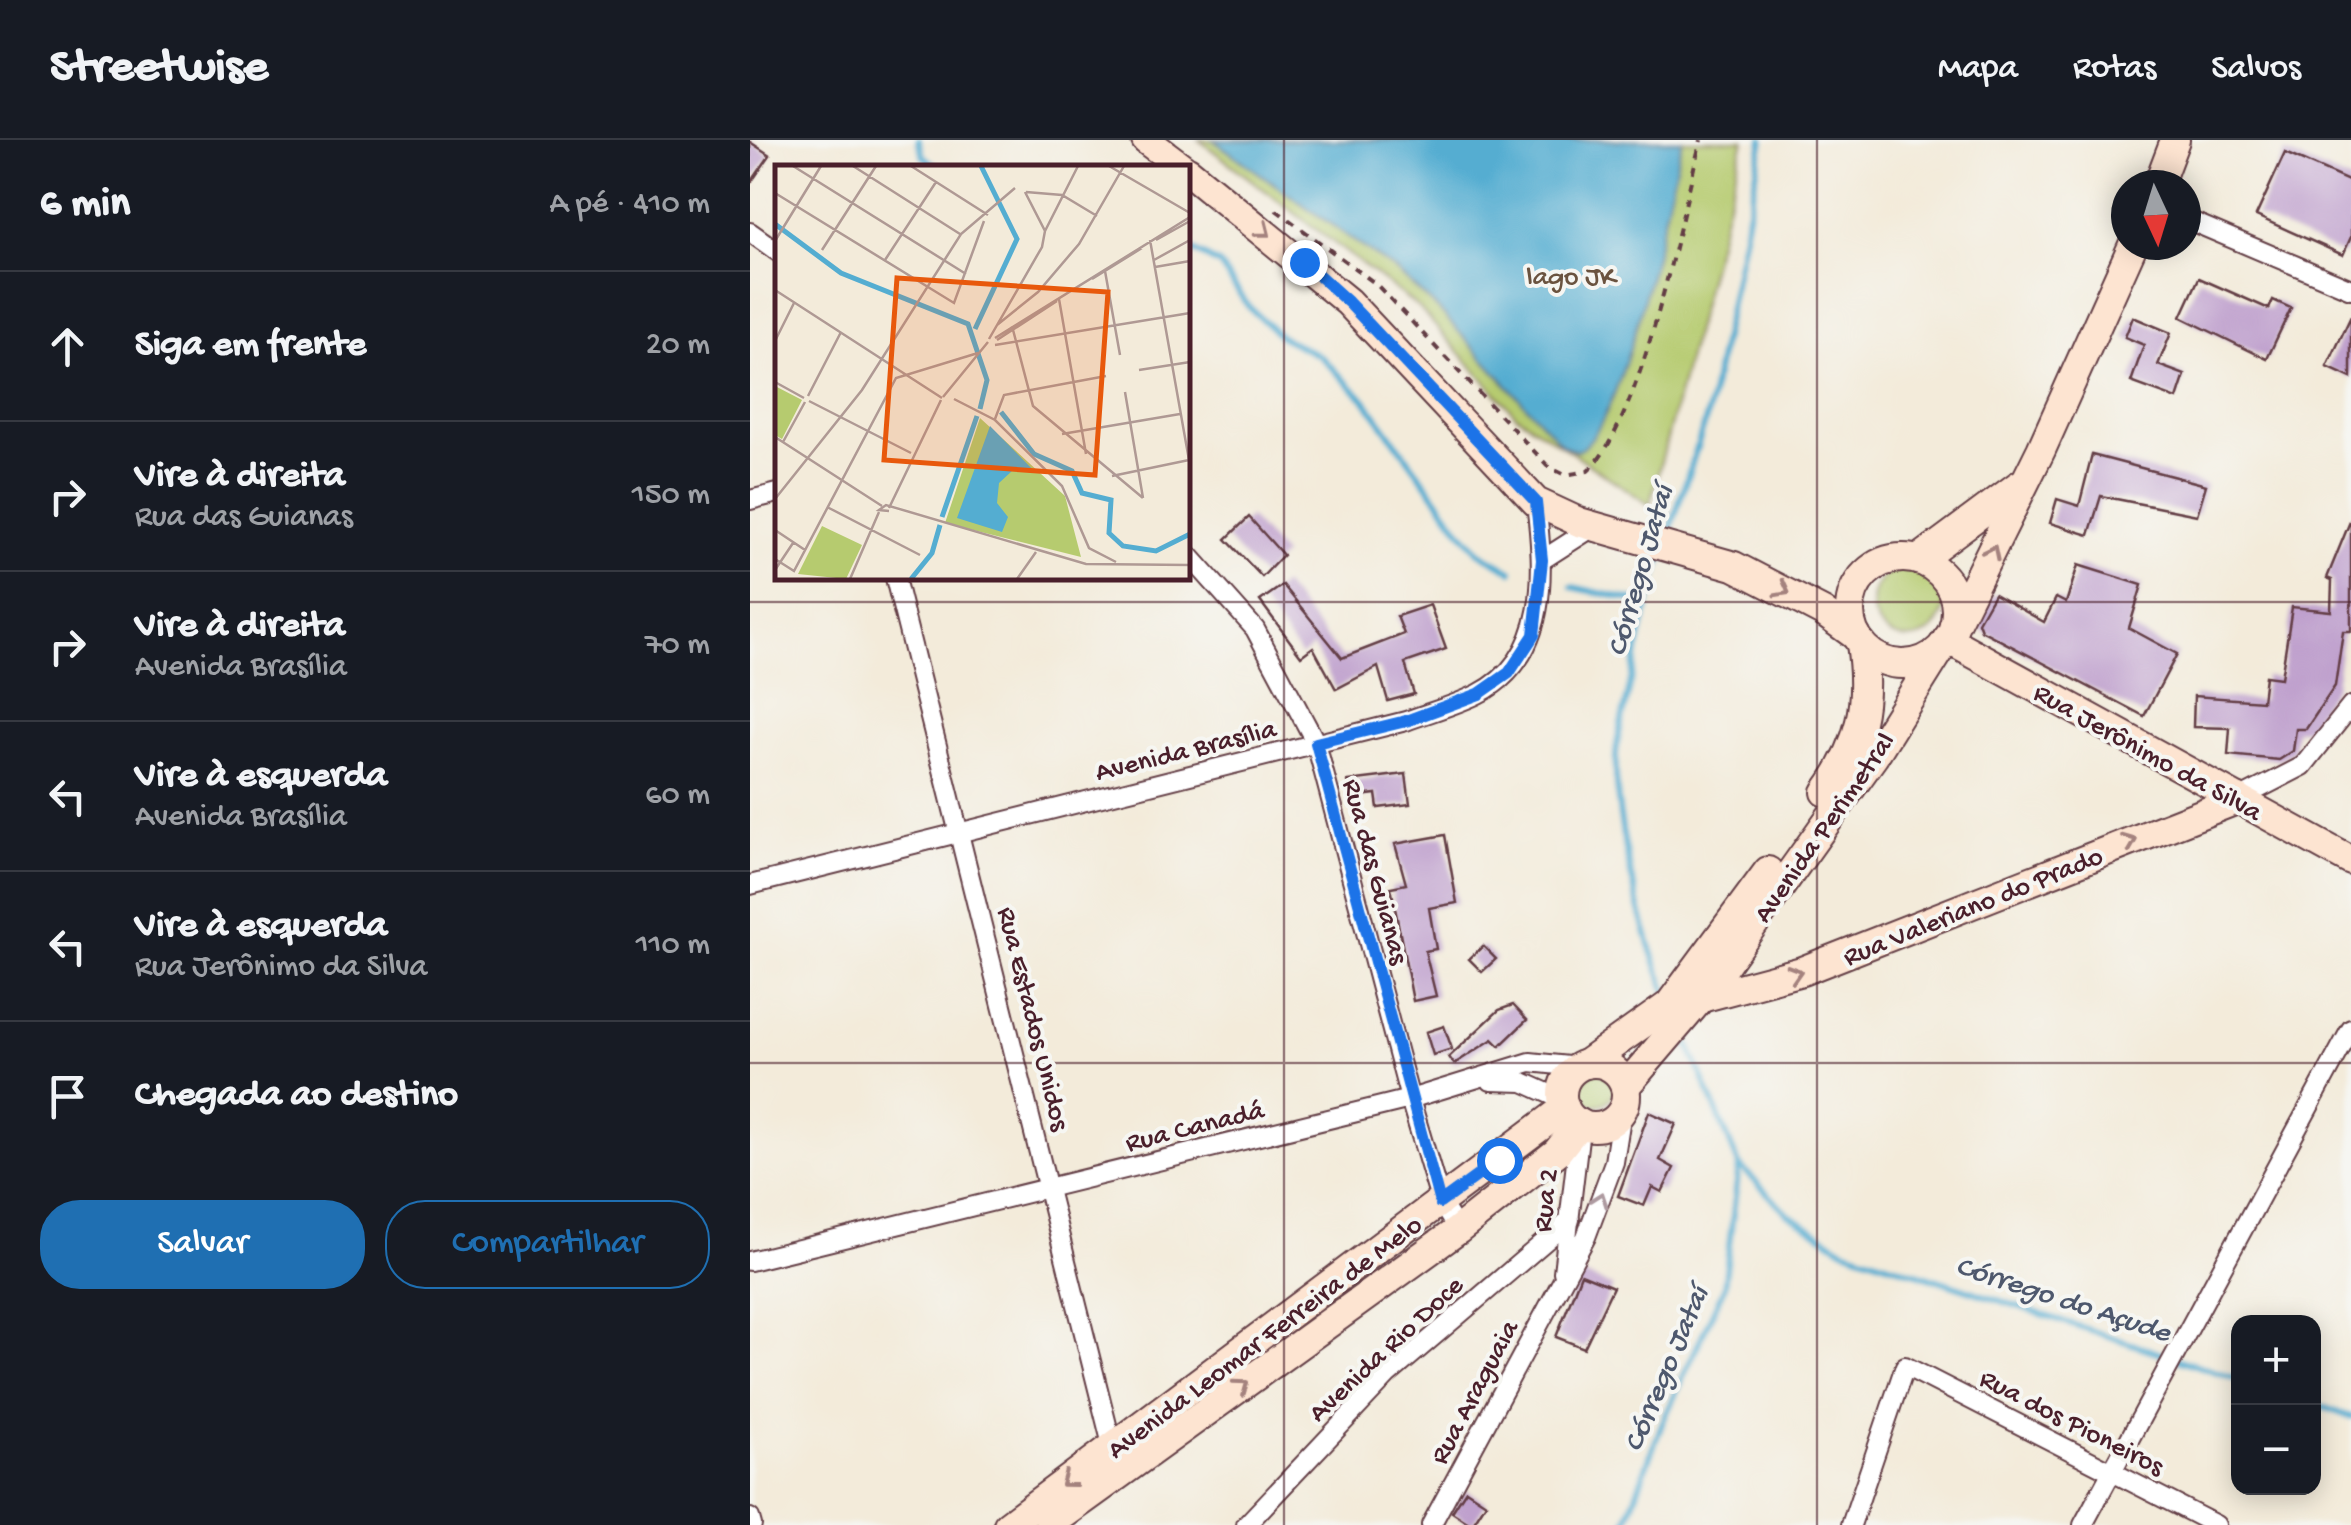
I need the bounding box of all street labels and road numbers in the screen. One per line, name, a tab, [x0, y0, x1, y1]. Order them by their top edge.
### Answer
street label: Rua Jerônimo da Silva	[2027, 677, 2268, 831]
street label: Avenida Brasília	[1092, 714, 1281, 791]
street label: Avenida Perimetral	[1748, 727, 1904, 930]
street label: Rua das Guianas	[1333, 776, 1414, 969]
street label: Rua Valeriano do Prado	[1839, 841, 2108, 975]
street label: Rua Estados Unidos	[988, 904, 1076, 1135]
street label: Rua Canadá	[1122, 1095, 1269, 1161]
street label: Rua 2	[1528, 1167, 1567, 1234]
street label: Avenida Leomar Ferreira de Melo	[1102, 1209, 1430, 1468]
street label: Avenida Rio Doce	[1303, 1270, 1472, 1431]
street label: Rua Araguaia	[1424, 1314, 1528, 1471]
street label: Rua dos Pioneiros	[1973, 1363, 2169, 1485]

